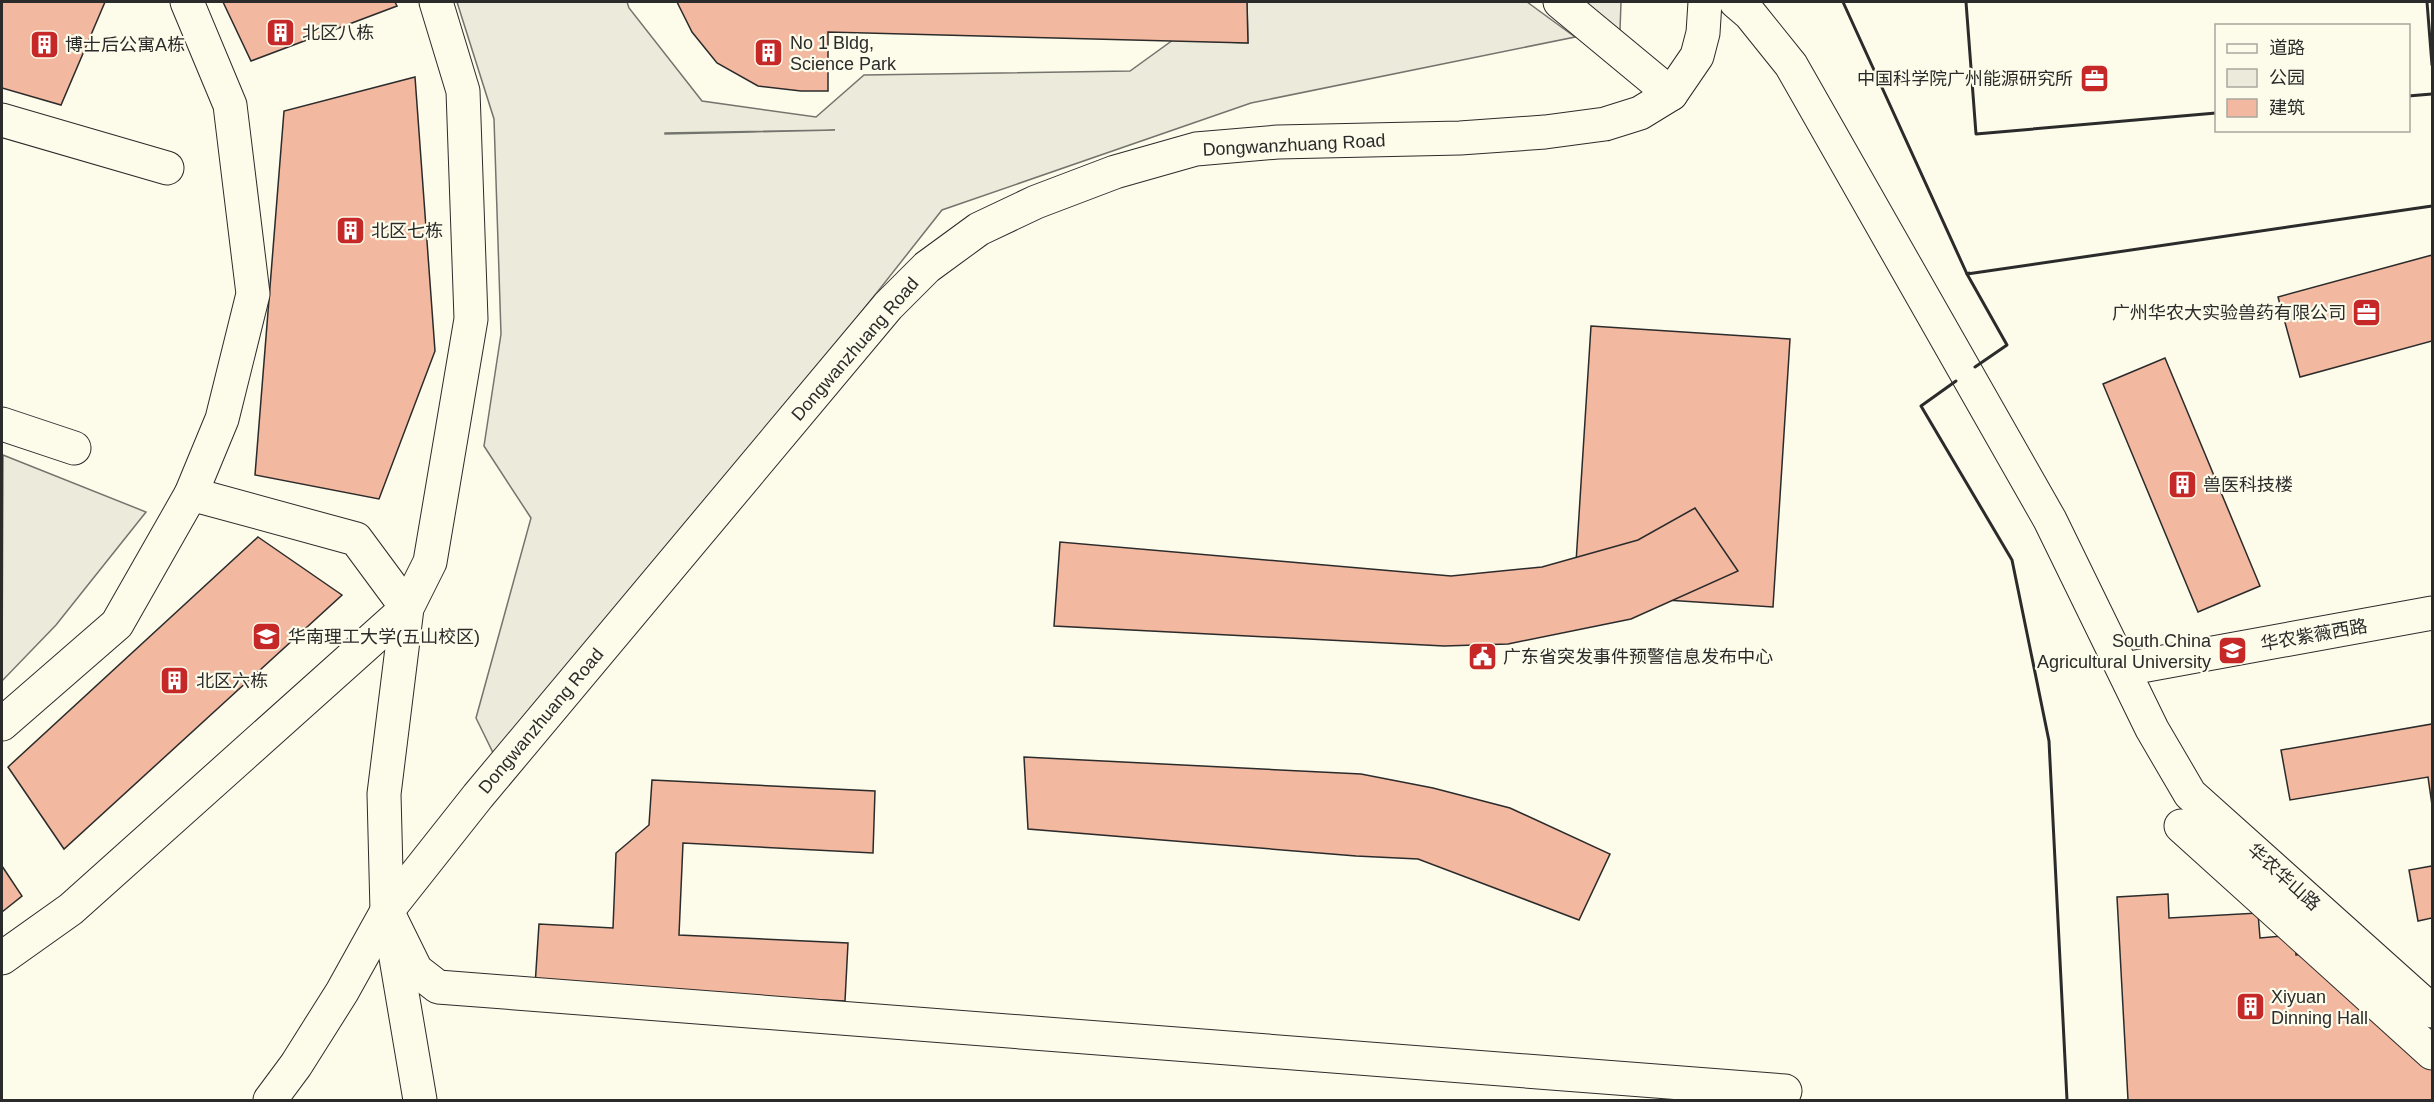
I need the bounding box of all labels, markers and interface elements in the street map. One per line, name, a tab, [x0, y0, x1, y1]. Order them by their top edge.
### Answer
building icon: 北区八栋	[265, 17, 297, 49]
place label: 北区八栋	[302, 23, 374, 43]
legend	[2215, 24, 2410, 132]
building icon: 博士后公寓A栋	[28, 29, 60, 61]
place label: No 1 Bldg, Science Park	[790, 33, 897, 74]
place label: 博士后公寓A栋	[65, 35, 185, 55]
building icon: No 1 Bldg, Science Park	[753, 37, 785, 69]
text: 道路	[2269, 38, 2305, 58]
office icon: 中国科学院广州能源研究所	[2078, 63, 2110, 95]
text: 公园	[2269, 68, 2305, 88]
place label: 中国科学院广州能源研究所	[1857, 69, 2073, 89]
text: 建筑	[2269, 98, 2305, 118]
street label: Dongwanzhuang Road	[1202, 130, 1386, 160]
building icon: 北区七栋	[334, 215, 366, 247]
place label: 北区七栋	[371, 221, 443, 241]
street label: Dongwanzhuang Road	[787, 273, 923, 425]
office icon: 广州华农大实验兽药有限公司	[2351, 297, 2383, 329]
place label: 广州华农大实验兽药有限公司	[2112, 303, 2346, 323]
building icon: 兽医科技楼	[2166, 469, 2198, 501]
place label: 兽医科技楼	[2203, 475, 2293, 495]
street label: 华农紫薇西路	[2259, 616, 2369, 654]
school or university icon: 华南理工大学(五山校区)	[251, 621, 283, 653]
place label: 华南理工大学(五山校区)	[288, 627, 480, 647]
place label: South China Agricultural University	[2037, 631, 2212, 672]
school or university icon: South China Agricultural University	[2216, 635, 2248, 667]
public building icon: 广东省突发事件预警信息发布中心	[1466, 641, 1498, 673]
street label: Dongwanzhuang Road	[474, 644, 608, 798]
place label: 广东省突发事件预警信息发布中心	[1503, 647, 1773, 667]
building icon: 北区六栋	[159, 665, 191, 697]
place label: 北区六栋	[196, 671, 268, 691]
street label: 华农华山路	[2244, 839, 2324, 915]
place label: Xiyuan Dinning Hall	[2271, 987, 2368, 1028]
building icon: Xiyuan Dinning Hall	[2234, 991, 2266, 1023]

